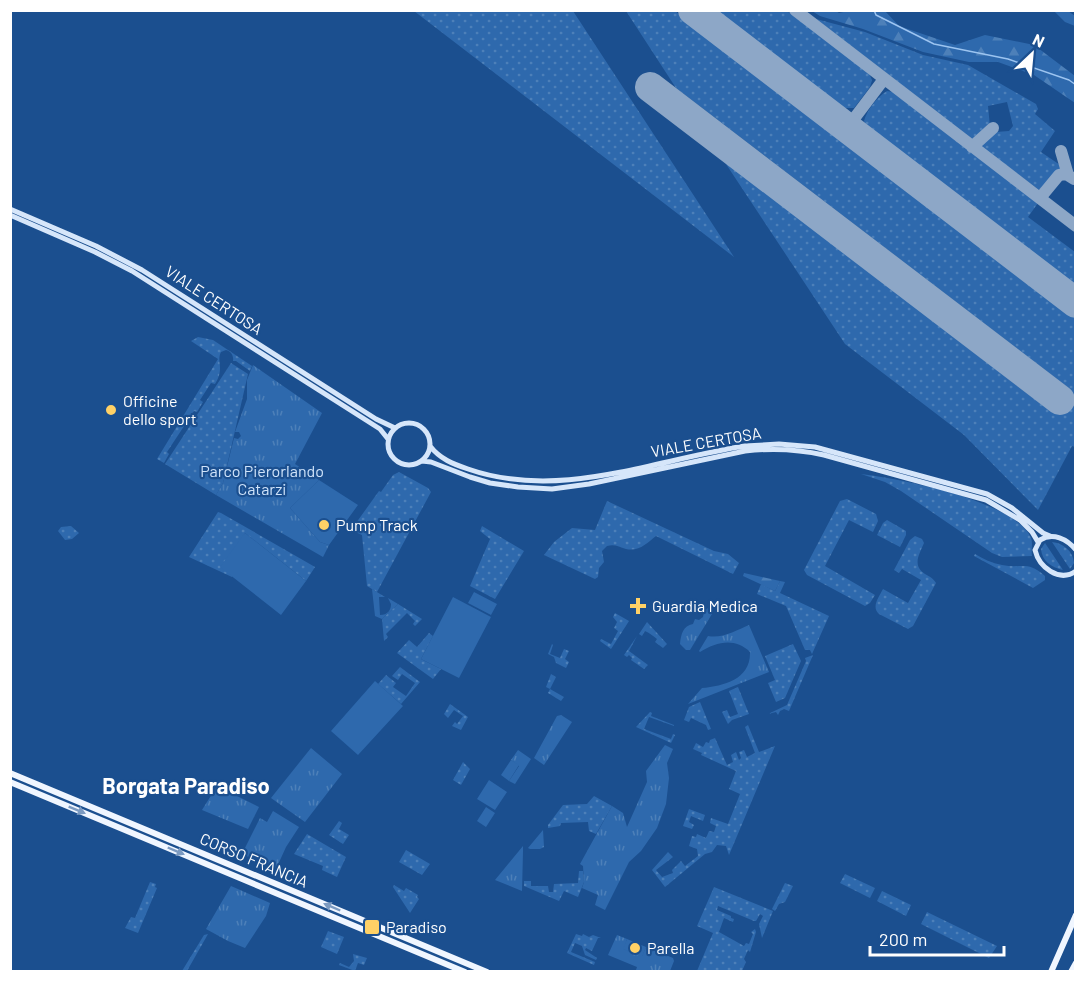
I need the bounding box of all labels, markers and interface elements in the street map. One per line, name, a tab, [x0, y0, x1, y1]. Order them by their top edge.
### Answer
north arrow	[1002, 24, 1062, 84]
text: N	[1030, 29, 1048, 51]
street label: VIALE CERTOSA	[162, 261, 267, 338]
place label: Officine dello sport	[123, 391, 197, 428]
marker: Officine dello sport	[104, 403, 118, 417]
street label: VIALE CERTOSA	[649, 422, 763, 461]
park label: Parco Pierorlando Catarzi	[200, 461, 324, 498]
place label: Pump Track	[336, 515, 418, 534]
marker: Pump Track	[317, 518, 331, 532]
place label: Guardia Medica	[652, 596, 758, 615]
marker: Guardia Medica	[629, 597, 647, 615]
district label: Borgata Paradiso	[102, 772, 270, 798]
one-way arrow	[69, 805, 87, 815]
street label: CORSO FRANCIA	[197, 828, 311, 891]
one-way arrow	[167, 847, 185, 856]
one-way arrow	[322, 902, 340, 912]
place label: Paradiso	[386, 917, 447, 936]
marker: Paradiso	[363, 918, 381, 936]
scale bar	[870, 919, 1004, 957]
text: 200 m	[879, 928, 927, 950]
place label: Parella	[647, 938, 694, 957]
marker: Parella	[628, 941, 642, 955]

